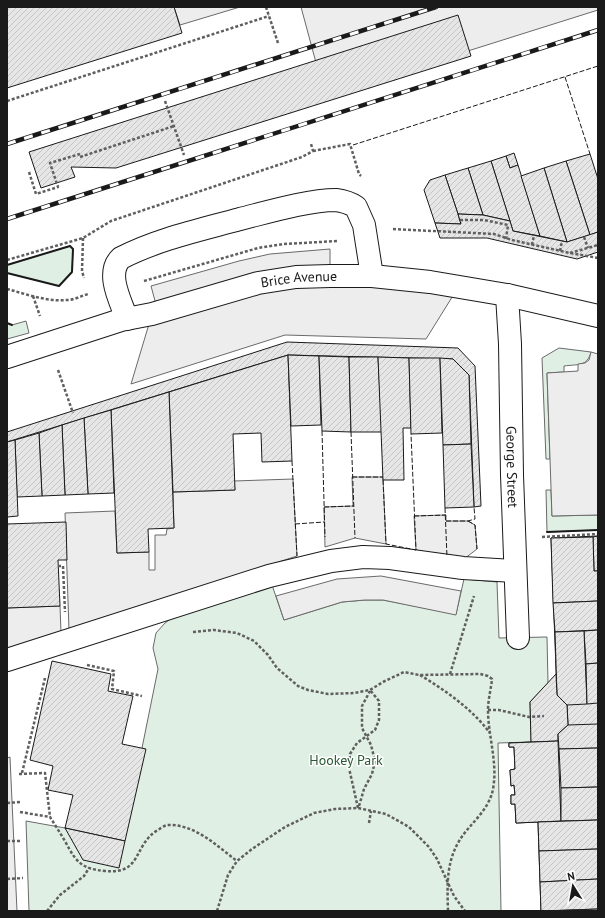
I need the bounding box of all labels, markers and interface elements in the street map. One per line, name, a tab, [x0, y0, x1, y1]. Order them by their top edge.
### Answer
street label: Brice Avenue	[259, 267, 337, 291]
street label: George Street	[502, 426, 522, 508]
park label: Hookey Park	[309, 751, 383, 769]
north arrow	[553, 866, 593, 906]
text: N	[566, 869, 576, 884]

